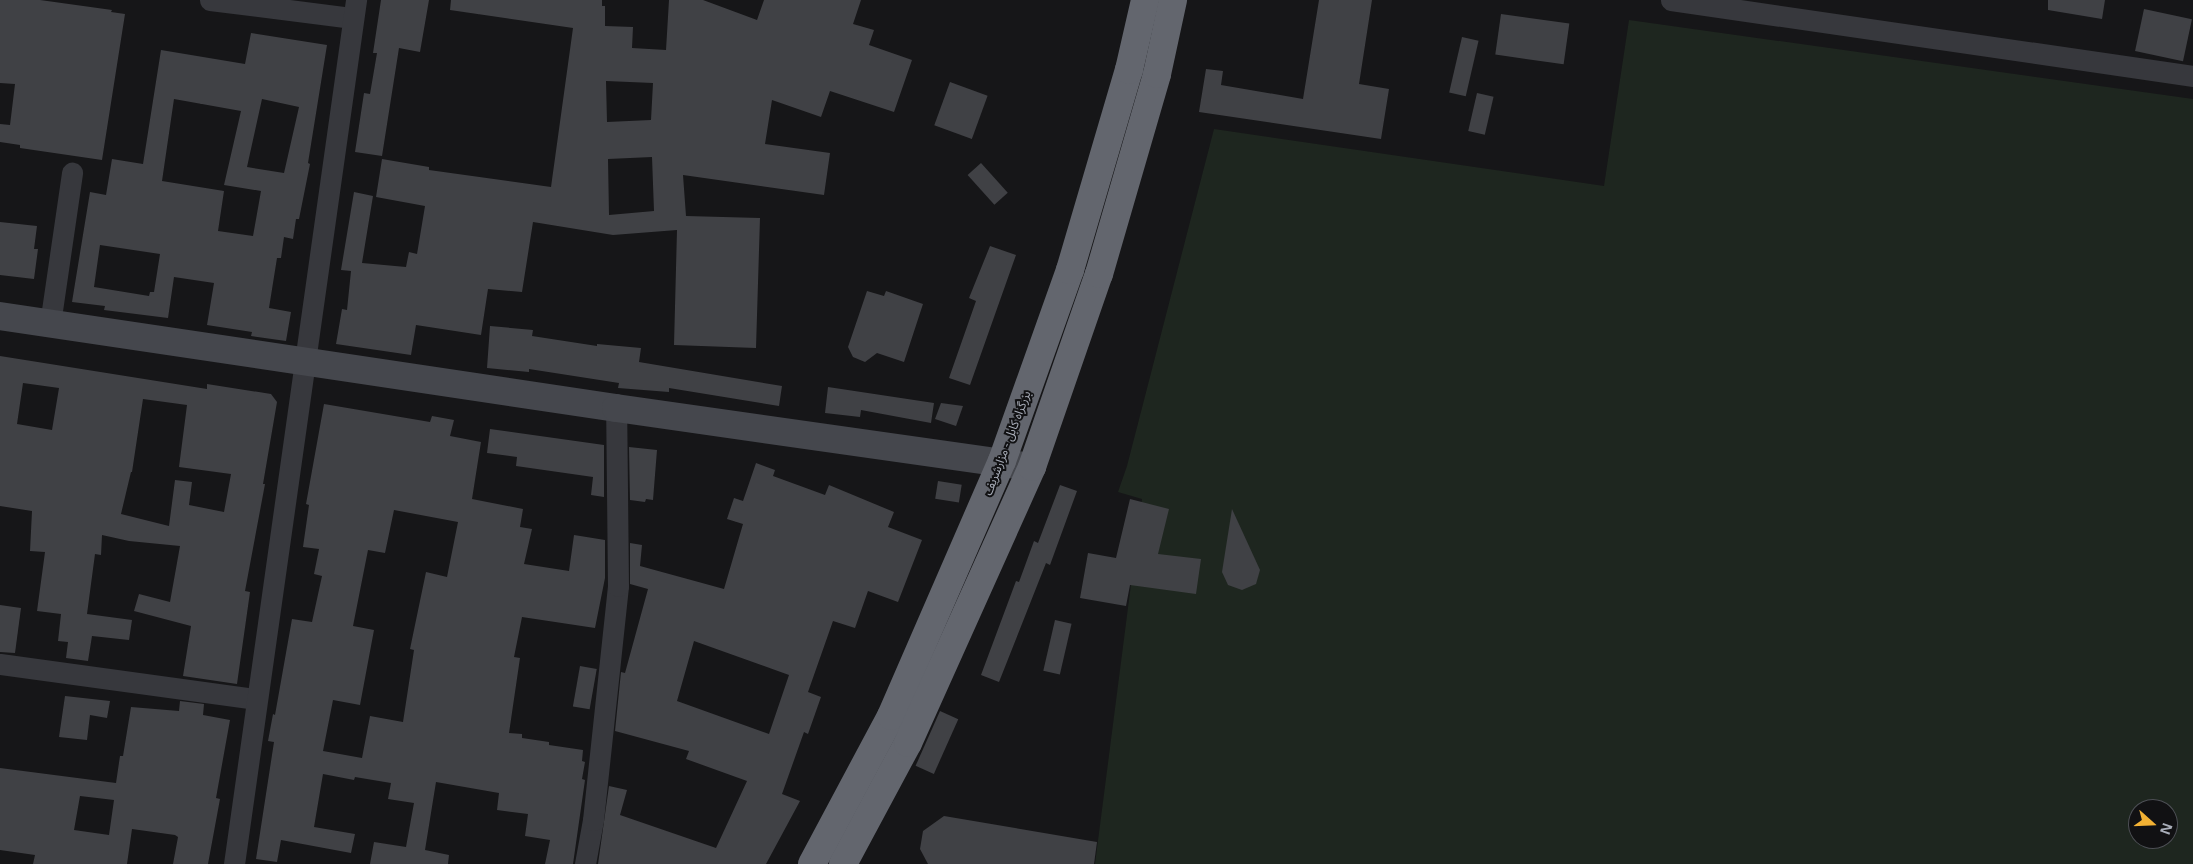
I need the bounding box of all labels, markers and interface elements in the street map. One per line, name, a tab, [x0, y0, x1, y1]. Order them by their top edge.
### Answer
street label: بزرگراه کابل - مزارشریف	[980, 389, 1034, 497]
north arrow	[2128, 799, 2178, 849]
text: N	[2156, 820, 2178, 838]

